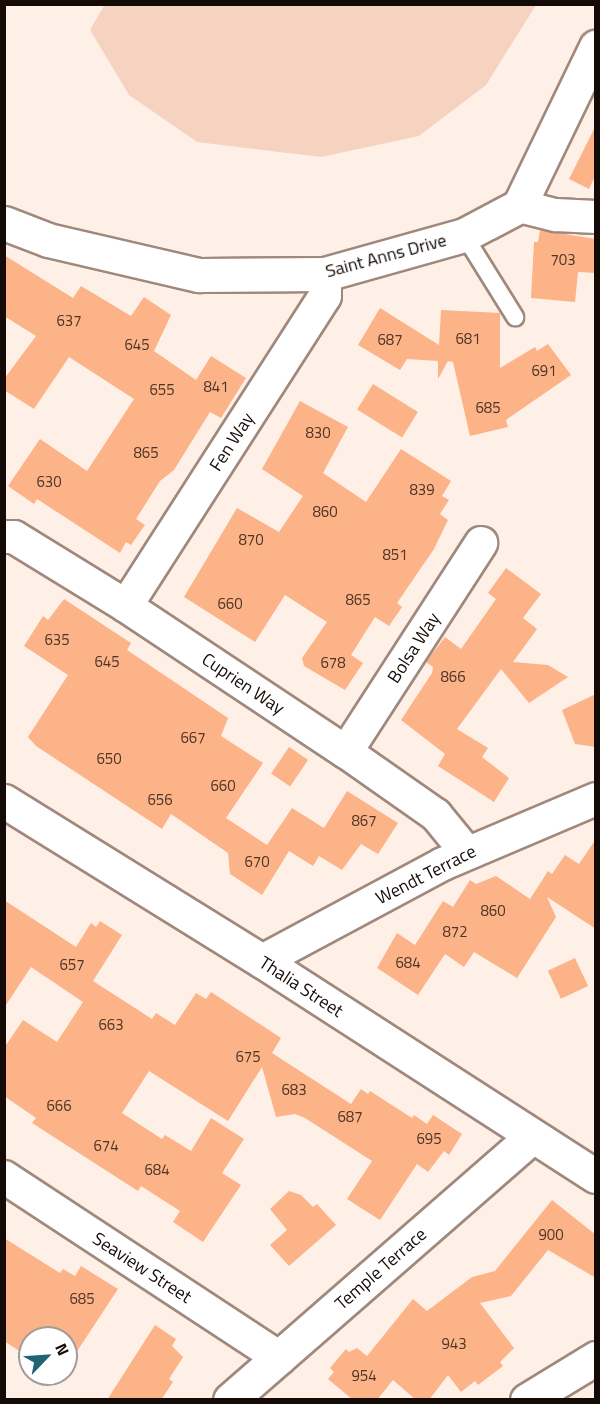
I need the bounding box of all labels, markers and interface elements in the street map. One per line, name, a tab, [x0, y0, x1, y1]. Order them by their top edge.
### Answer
street label: Saint Anns Drive	[323, 229, 449, 283]
house number: 703	[550, 251, 576, 269]
house number: 637	[56, 312, 82, 330]
house number: 681	[455, 330, 481, 348]
house number: 687	[377, 331, 403, 349]
house number: 645	[124, 336, 150, 354]
house number: 691	[531, 362, 557, 380]
house number: 841	[203, 378, 229, 396]
house number: 655	[149, 381, 175, 399]
house number: 685	[475, 399, 501, 417]
street label: Fen Way	[205, 409, 259, 475]
house number: 830	[305, 424, 331, 442]
house number: 865	[133, 444, 159, 462]
house number: 630	[36, 473, 62, 491]
house number: 839	[409, 481, 435, 499]
house number: 860	[312, 503, 338, 521]
house number: 870	[238, 531, 264, 549]
house number: 851	[382, 546, 408, 564]
house number: 865	[345, 591, 371, 609]
house number: 660	[217, 595, 243, 613]
street label: Bolsa Way	[383, 609, 445, 687]
house number: 635	[44, 631, 70, 649]
street label: Cuprien Way	[198, 649, 288, 719]
house number: 645	[94, 653, 120, 671]
house number: 678	[320, 654, 346, 672]
house number: 866	[440, 668, 466, 686]
house number: 667	[180, 729, 206, 747]
house number: 650	[96, 750, 122, 768]
house number: 660	[210, 777, 236, 795]
house number: 656	[147, 791, 173, 809]
house number: 867	[351, 812, 377, 830]
street label: Wendt Terrace	[372, 841, 480, 909]
house number: 670	[244, 853, 270, 871]
house number: 860	[480, 902, 506, 920]
house number: 872	[442, 923, 468, 941]
street label: Thalia Street	[255, 952, 347, 1022]
house number: 684	[395, 954, 421, 972]
house number: 657	[59, 956, 85, 974]
house number: 663	[98, 1016, 124, 1034]
house number: 675	[235, 1048, 261, 1066]
house number: 683	[281, 1081, 307, 1099]
house number: 666	[46, 1097, 72, 1115]
house number: 687	[337, 1108, 363, 1126]
house number: 695	[416, 1130, 442, 1148]
house number: 674	[93, 1137, 119, 1155]
house number: 684	[144, 1161, 170, 1179]
street label: Temple Terrace	[331, 1223, 431, 1315]
house number: 900	[538, 1226, 564, 1244]
street label: Seaview Street	[89, 1228, 195, 1308]
house number: 685	[69, 1290, 95, 1308]
north arrow	[18, 1326, 78, 1386]
house number: 943	[441, 1335, 467, 1353]
text: N	[49, 1339, 76, 1359]
house number: 954	[351, 1367, 377, 1385]

